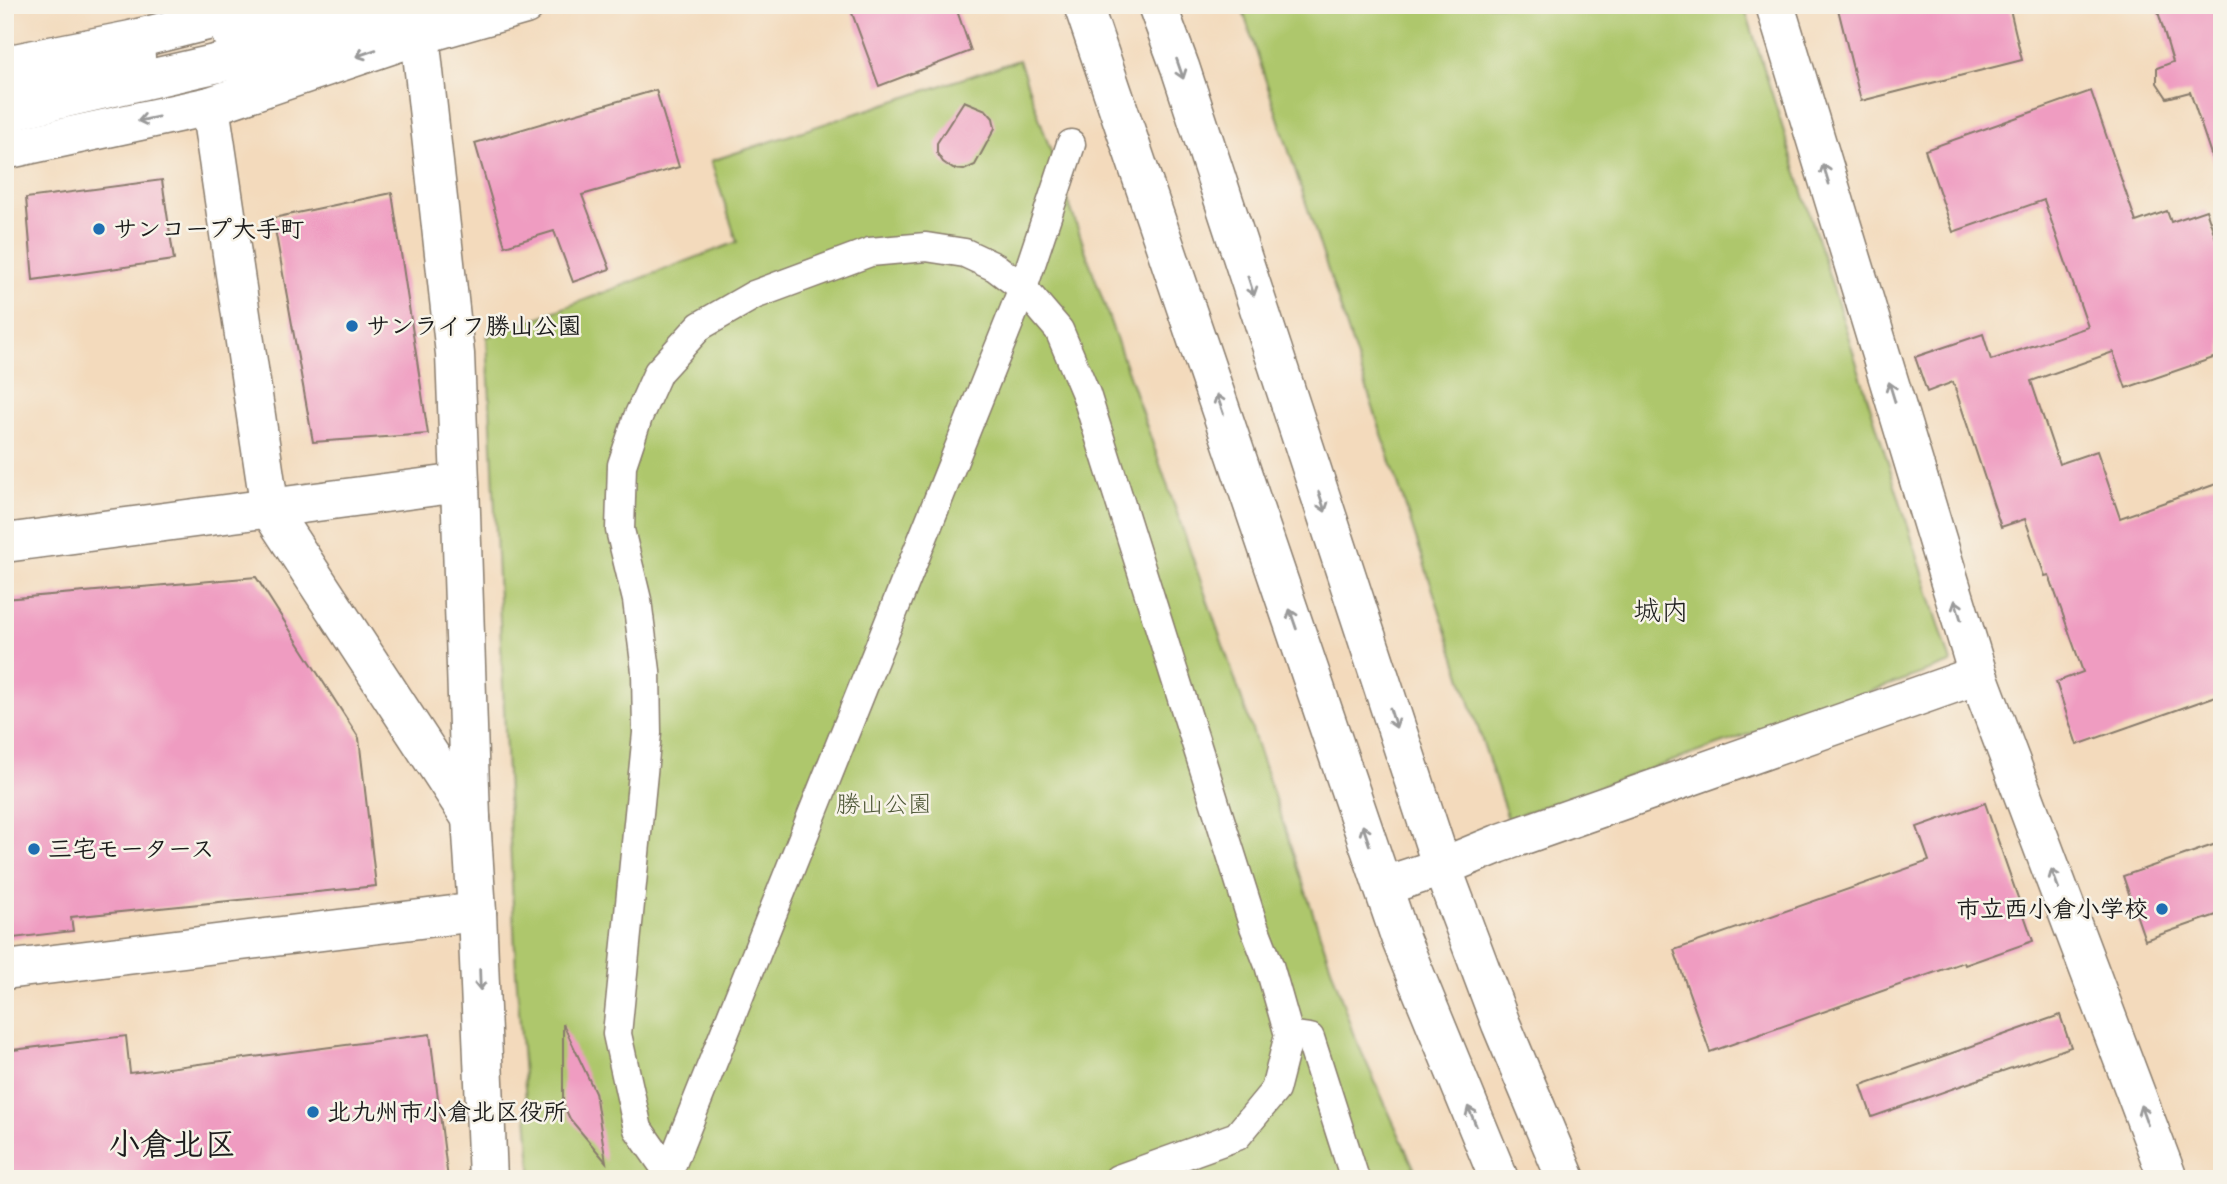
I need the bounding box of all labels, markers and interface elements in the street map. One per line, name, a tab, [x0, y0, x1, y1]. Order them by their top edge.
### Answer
one-way arrow	[355, 47, 377, 60]
one-way arrow	[1175, 58, 1187, 80]
one-way arrow	[137, 112, 160, 126]
one-way arrow	[1819, 164, 1832, 186]
place label: サンコープ大手町	[113, 214, 304, 249]
marker: サンコープ大手町	[91, 221, 107, 237]
one-way arrow	[1246, 274, 1258, 296]
place label: サンライフ勝山公園	[366, 311, 582, 346]
marker: サンライフ勝山公園	[344, 318, 360, 334]
one-way arrow	[1885, 381, 1898, 403]
one-way arrow	[1213, 393, 1225, 415]
one-way arrow	[1317, 490, 1329, 512]
district label: 城内	[1633, 593, 1689, 634]
one-way arrow	[1951, 599, 1964, 621]
one-way arrow	[1286, 609, 1298, 631]
one-way arrow	[1387, 707, 1400, 729]
park label: 勝山公園	[836, 789, 932, 824]
one-way arrow	[1359, 824, 1371, 846]
place label: 三宅モータース	[48, 834, 215, 869]
marker: 三宅モータース	[26, 841, 42, 857]
one-way arrow	[2048, 869, 2060, 890]
place label: 市立西小倉小学校	[1956, 894, 2148, 929]
marker: 市立西小倉小学校	[2154, 901, 2170, 917]
one-way arrow	[473, 968, 486, 991]
place label: 北九州市小倉北区役所	[327, 1097, 567, 1132]
marker: 北九州市小倉北区役所	[305, 1104, 321, 1120]
one-way arrow	[2137, 1104, 2149, 1126]
one-way arrow	[1465, 1106, 1478, 1127]
district label: 小倉北区	[108, 1124, 236, 1171]

